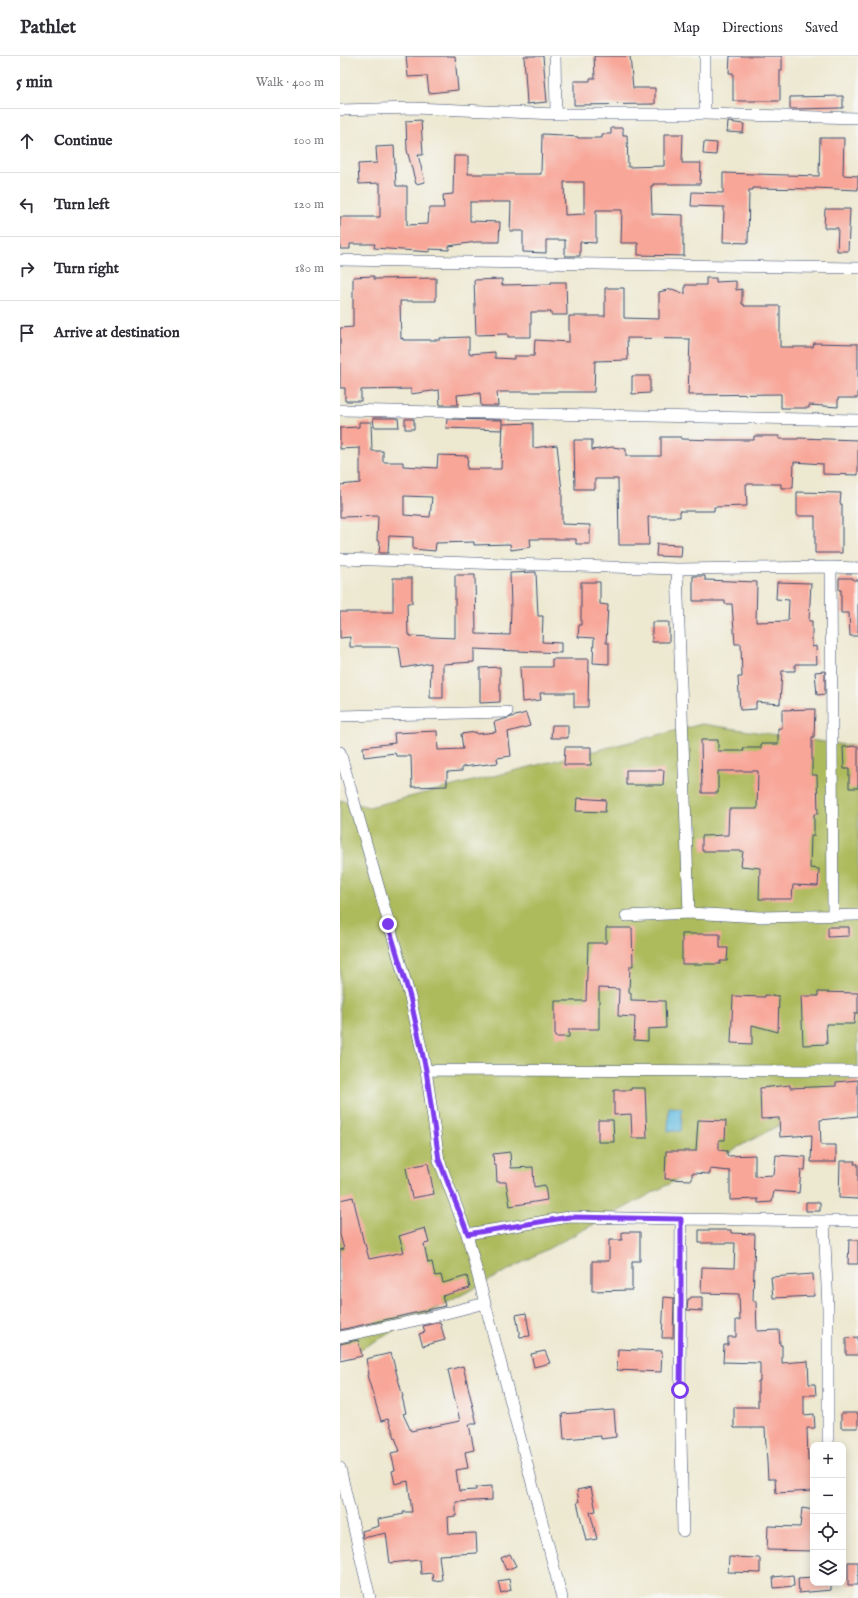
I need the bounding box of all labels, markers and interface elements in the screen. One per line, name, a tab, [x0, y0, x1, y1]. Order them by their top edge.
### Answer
text: Pathlet	[20, 16, 76, 40]
text: Map	[673, 19, 700, 37]
text: Directions	[722, 19, 783, 37]
text: Saved	[805, 19, 838, 37]
text: 5 min	[16, 72, 53, 93]
text: Walk · 400 m	[256, 74, 324, 91]
icon: ahead	[16, 130, 38, 152]
text: Continue	[54, 131, 112, 150]
text: 100 m	[294, 132, 324, 149]
icon: left	[16, 194, 38, 216]
text: Turn left	[54, 195, 110, 214]
text: 120 m	[294, 196, 324, 213]
icon: right	[16, 258, 38, 280]
text: Turn right	[54, 259, 119, 278]
text: 180 m	[295, 260, 324, 277]
icon: arrive	[16, 322, 38, 344]
text: Arrive at destination	[54, 323, 180, 342]
route end	[379, 915, 397, 933]
route start	[671, 1381, 689, 1399]
map controls	[810, 1442, 846, 1586]
button: +	[810, 1442, 846, 1478]
button: −	[810, 1478, 846, 1514]
button: locate	[810, 1514, 846, 1550]
button: layers	[810, 1550, 846, 1586]

